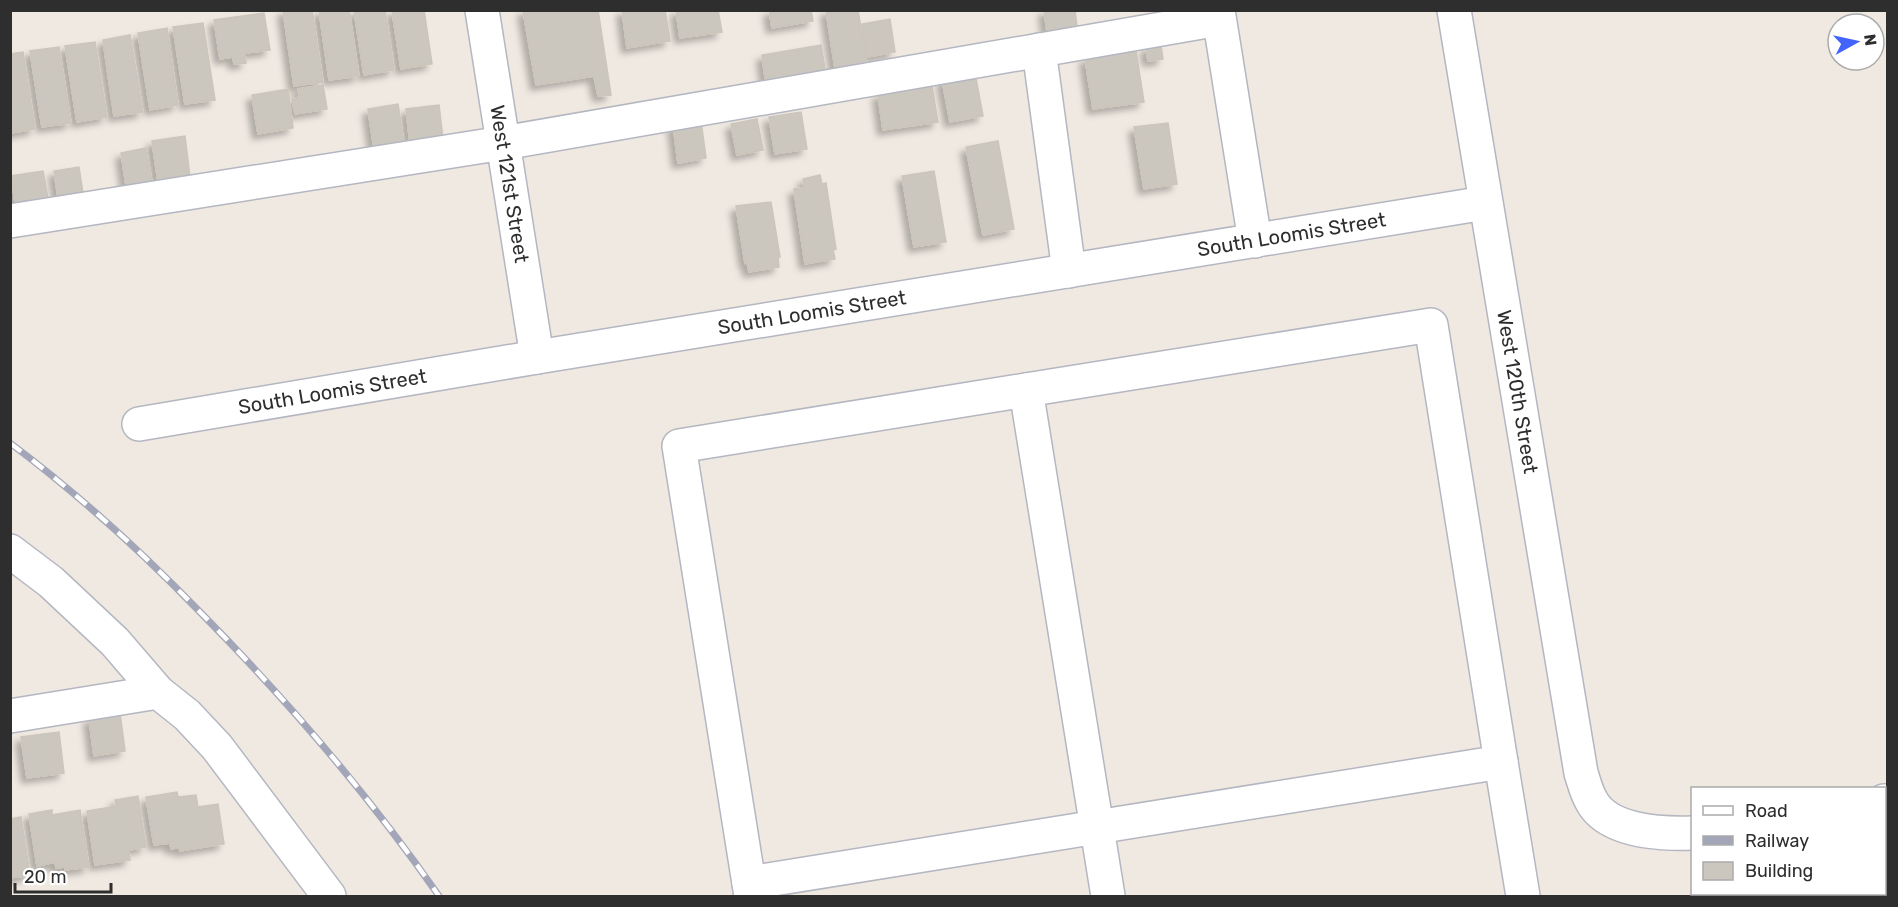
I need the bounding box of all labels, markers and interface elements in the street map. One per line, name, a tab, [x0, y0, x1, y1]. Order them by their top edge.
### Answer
north arrow	[1826, 12, 1886, 72]
text: N	[1860, 33, 1881, 47]
street label: West 121st Street	[485, 103, 534, 265]
street label: South Loomis Street	[1196, 207, 1388, 262]
street label: South Loomis Street	[716, 285, 908, 339]
street label: West 120th Street	[1492, 308, 1543, 476]
street label: South Loomis Street	[236, 364, 428, 419]
legend	[1691, 787, 1886, 895]
text: Road	[1745, 800, 1788, 822]
text: Railway	[1745, 830, 1809, 852]
scale bar	[15, 856, 111, 894]
text: Building	[1745, 860, 1813, 882]
text: 20 m	[24, 866, 66, 888]

